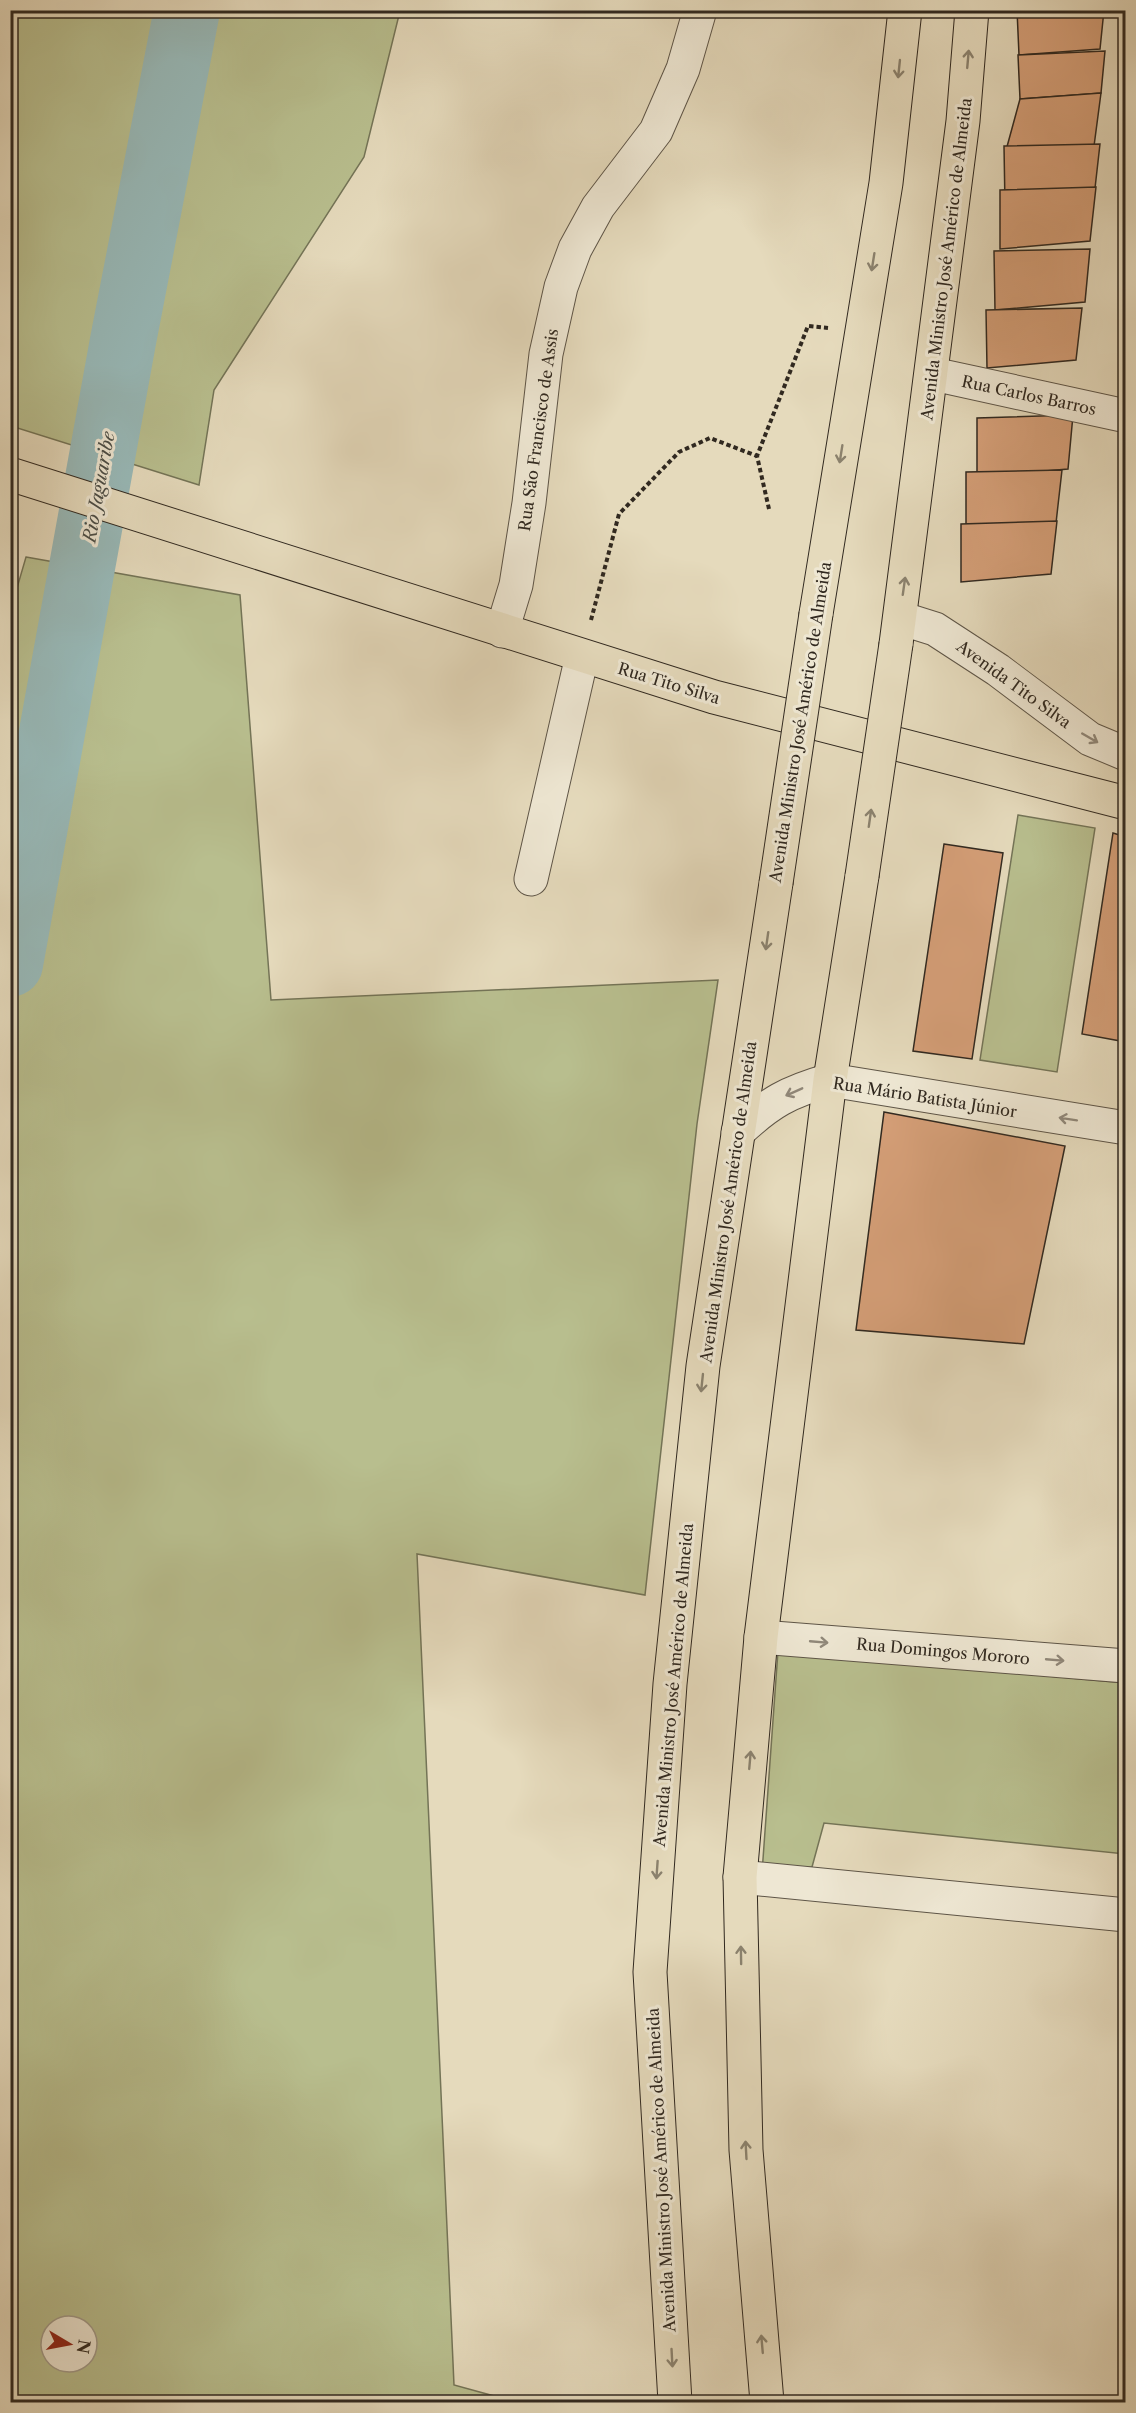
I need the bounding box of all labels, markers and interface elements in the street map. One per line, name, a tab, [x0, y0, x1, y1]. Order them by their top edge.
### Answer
one-way arrow	[963, 50, 974, 70]
one-way arrow	[893, 58, 904, 78]
street label: Avenida Ministro José Américo de Almeida	[916, 96, 976, 422]
one-way arrow	[867, 251, 878, 271]
street label: Rua São Francisco de Assis	[514, 327, 562, 533]
street label: Rua Carlos Barros	[960, 371, 1098, 419]
water label: Rio Jaguaribe	[78, 429, 120, 546]
one-way arrow	[836, 444, 847, 464]
street label: Avenida Ministro José Américo de Almeida	[765, 560, 835, 885]
one-way arrow	[899, 577, 910, 597]
street label: Avenida Tito Silva	[952, 635, 1076, 733]
street label: Rua Tito Silva	[616, 658, 723, 708]
one-way arrow	[1081, 732, 1098, 744]
one-way arrow	[865, 809, 876, 829]
one-way arrow	[761, 931, 772, 950]
street label: Avenida Ministro José Américo de Almeida	[695, 1039, 761, 1365]
street label: Rua Mário Batista Júnior	[832, 1073, 1019, 1121]
one-way arrow	[785, 1086, 803, 1098]
one-way arrow	[1058, 1113, 1078, 1124]
one-way arrow	[696, 1373, 707, 1393]
street label: Avenida Ministro José Américo de Almeida	[649, 1522, 697, 1849]
street label: Rua Domingos Mororo	[855, 1633, 1031, 1669]
one-way arrow	[809, 1636, 828, 1647]
one-way arrow	[1045, 1655, 1065, 1666]
one-way arrow	[745, 1751, 756, 1771]
one-way arrow	[651, 1860, 662, 1879]
one-way arrow	[736, 1945, 747, 1965]
street label: Avenida Ministro José Américo de Almeida	[642, 2007, 680, 2334]
one-way arrow	[741, 2140, 752, 2160]
north arrow	[39, 2314, 99, 2374]
one-way arrow	[756, 2335, 767, 2355]
text: N	[73, 2338, 95, 2355]
one-way arrow	[667, 2348, 678, 2368]

